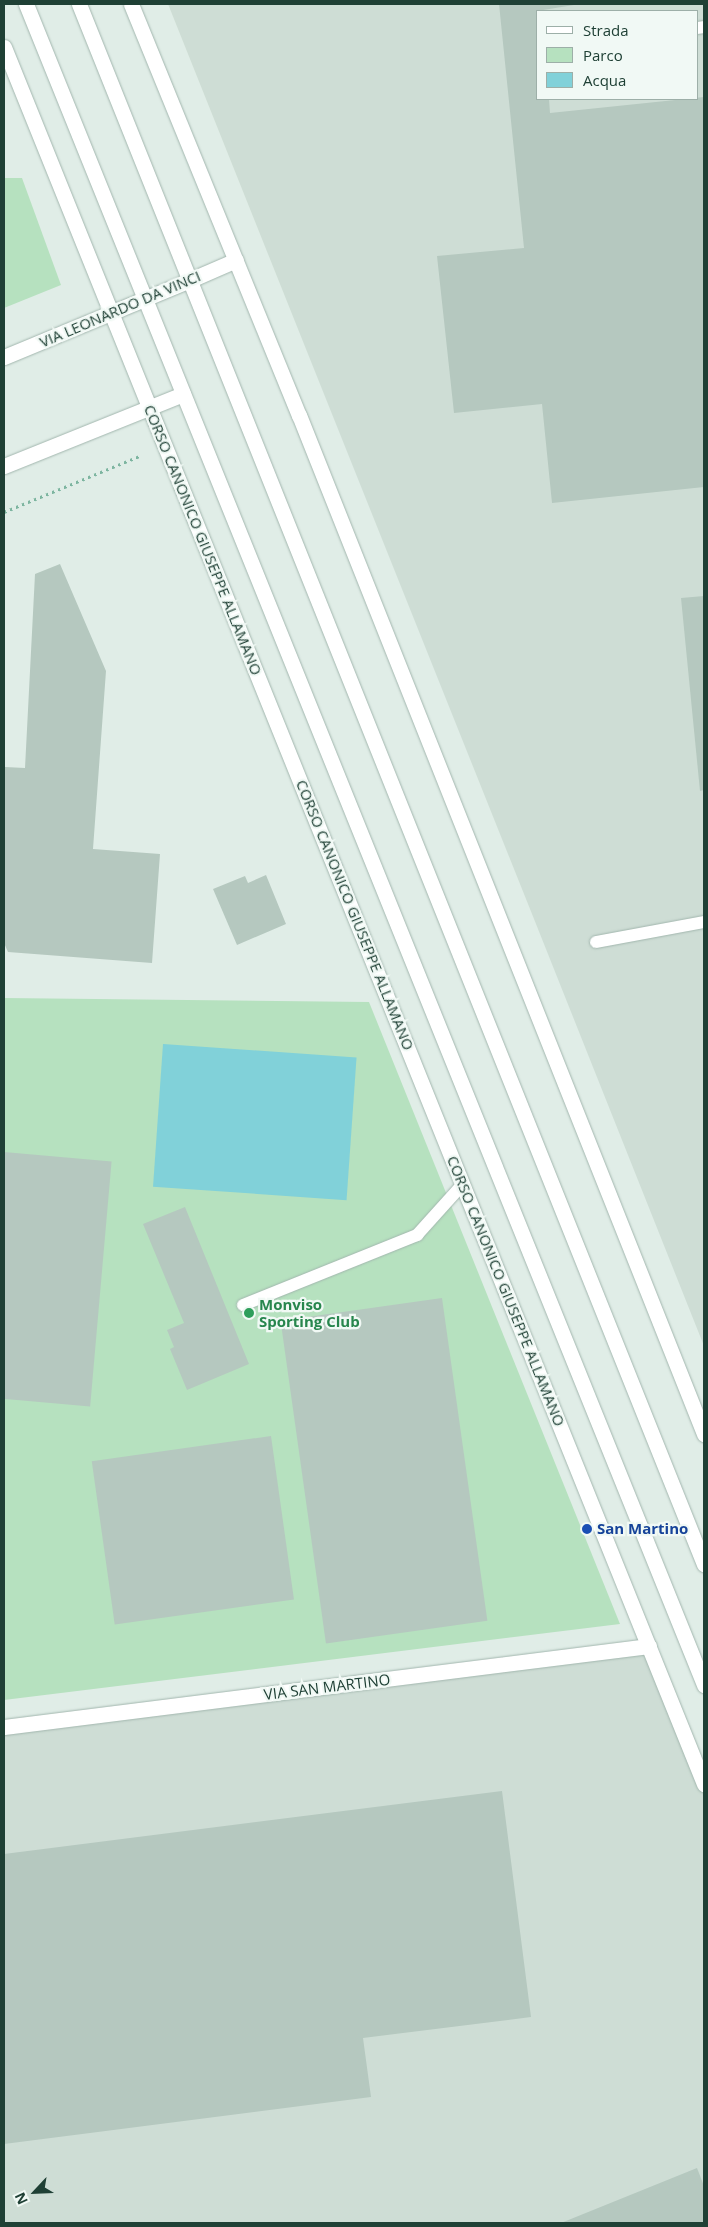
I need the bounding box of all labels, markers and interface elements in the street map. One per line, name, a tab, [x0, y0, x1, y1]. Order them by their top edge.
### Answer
legend	[536, 10, 698, 100]
text: Strada	[583, 20, 629, 40]
text: Parco	[583, 45, 623, 65]
text: Acqua	[583, 70, 626, 90]
street label: VIA LEONARDO DA VINCI	[37, 267, 203, 351]
street label: CORSO CANONICO GIUSEPPE ALLAMANO	[140, 402, 266, 678]
street label: CORSO CANONICO GIUSEPPE ALLAMANO	[292, 777, 418, 1053]
street label: CORSO CANONICO GIUSEPPE ALLAMANO	[443, 1153, 569, 1429]
place label: Monviso Sporting Club	[259, 1295, 360, 1330]
marker: Monviso Sporting Club	[243, 1307, 255, 1319]
place label: San Martino	[597, 1520, 688, 1538]
marker: San Martino	[581, 1523, 593, 1535]
street label: VIA SAN MARTINO	[263, 1670, 391, 1704]
north arrow	[10, 2167, 60, 2217]
text: N	[10, 2189, 32, 2208]

